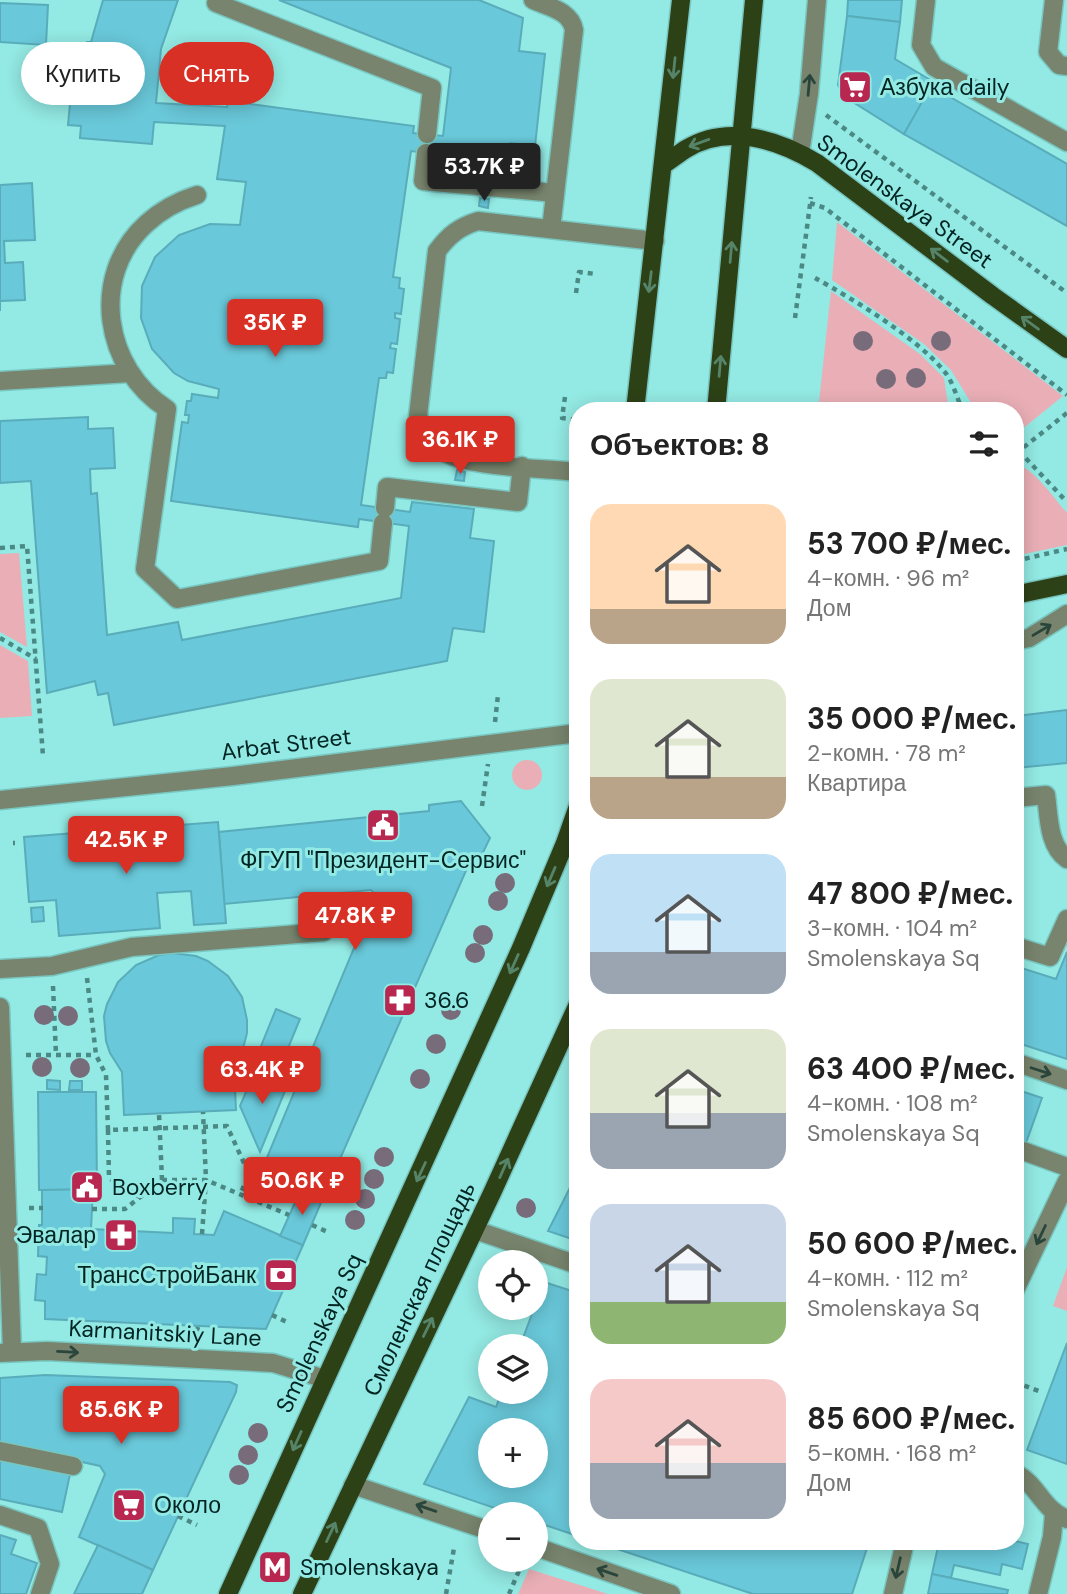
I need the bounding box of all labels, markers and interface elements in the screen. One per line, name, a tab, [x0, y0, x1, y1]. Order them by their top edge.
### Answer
chip: Купить	[21, 42, 145, 105]
chip: Снять	[159, 42, 274, 105]
one-way arrow	[667, 56, 680, 79]
supermarket icon: Азбука daily	[836, 68, 874, 106]
place label: Азбука daily	[880, 72, 1010, 102]
one-way arrow	[803, 75, 816, 97]
street label: Smolenskaya Street	[811, 127, 999, 275]
one-way arrow	[689, 138, 711, 150]
pin: 53.7K ₽	[419, 144, 549, 203]
text: 53.7K ₽	[443, 151, 525, 181]
one-way arrow	[724, 241, 737, 264]
one-way arrow	[929, 248, 948, 263]
one-way arrow	[643, 270, 656, 293]
pin: 35K ₽	[226, 300, 324, 359]
text: 35K ₽	[243, 307, 307, 337]
one-way arrow	[1021, 316, 1040, 330]
one-way arrow	[714, 355, 727, 378]
pin: 36.1K ₽	[395, 416, 525, 476]
text: 36.1K ₽	[422, 424, 498, 454]
text: Объектов: 8	[590, 425, 770, 464]
icon: filters	[965, 425, 1003, 463]
text: 53 700 ₽/мес.	[807, 524, 1011, 563]
icon: home	[646, 532, 730, 616]
text: 4-комн. · 96 m²	[807, 563, 969, 593]
text: Дом	[807, 593, 851, 623]
one-way arrow	[1032, 622, 1051, 637]
text: 35 000 ₽/мес.	[807, 699, 1016, 738]
icon: home	[646, 707, 730, 791]
street label: Arbat Street	[219, 721, 353, 767]
text: 2-комн. · 78 m²	[807, 738, 966, 768]
text: Квартира	[807, 768, 906, 798]
public building icon: ФГУП "Президент-Сервис"	[364, 806, 402, 844]
pin: 42.5K ₽	[61, 816, 191, 876]
text: 42.5K ₽	[84, 824, 168, 854]
place label: ФГУП "Президент-Сервис"	[240, 845, 526, 875]
one-way arrow	[544, 866, 557, 887]
text: 47 800 ₽/мес.	[807, 874, 1013, 913]
icon: home	[646, 882, 730, 966]
pin: 47.8K ₽	[290, 892, 420, 952]
text: 47.8K ₽	[314, 900, 396, 930]
text: 3-комн. · 104 m²	[807, 913, 977, 943]
text: Smolenskaya Sq	[807, 943, 980, 973]
one-way arrow	[507, 953, 520, 974]
pharmacy icon: 36.6	[381, 981, 419, 1019]
place label: 36.6	[424, 985, 469, 1015]
pin: 63.4K ₽	[197, 1046, 327, 1106]
text: 63 400 ₽/мес.	[807, 1049, 1015, 1088]
text: 63.4K ₽	[220, 1054, 304, 1084]
icon: home	[646, 1057, 730, 1141]
one-way arrow	[1030, 1065, 1052, 1078]
text: 4-комн. · 108 m²	[807, 1088, 977, 1118]
text: Smolenskaya Sq	[807, 1118, 980, 1148]
pin: 50.6K ₽	[237, 1158, 367, 1217]
one-way arrow	[498, 1158, 511, 1179]
one-way arrow	[414, 1161, 427, 1182]
text: 50.6K ₽	[260, 1165, 344, 1195]
public building icon: Boxberry	[68, 1168, 106, 1206]
place label: Boxberry	[112, 1172, 208, 1202]
street label: Смоленская площадь	[356, 1177, 482, 1401]
pharmacy icon: Эвалар	[102, 1216, 140, 1254]
place label: Эвалар	[16, 1220, 96, 1250]
text: 50 600 ₽/мес.	[807, 1224, 1017, 1263]
one-way arrow	[1034, 1224, 1047, 1245]
icon: home	[646, 1232, 730, 1316]
street label: Smolenskaya Sq	[269, 1248, 369, 1418]
map controls	[478, 1250, 548, 1572]
button: locate	[478, 1250, 548, 1320]
bank icon: ТрансСтройБанк	[262, 1256, 300, 1294]
place label: ТрансСтройБанк	[77, 1260, 257, 1290]
text: 4-комн. · 112 m²	[807, 1263, 968, 1293]
text: Smolenskaya Sq	[807, 1293, 980, 1323]
street label: Karmanitskiy Lane	[68, 1313, 262, 1353]
one-way arrow	[422, 1317, 436, 1338]
button: layers	[478, 1334, 548, 1404]
one-way arrow	[56, 1346, 79, 1359]
pin: 85.6K ₽	[56, 1386, 186, 1446]
text: 85.6K ₽	[79, 1394, 163, 1424]
text: 85 600 ₽/мес.	[807, 1399, 1015, 1438]
icon: home	[646, 1407, 730, 1491]
button: +	[478, 1418, 548, 1488]
one-way arrow	[290, 1430, 303, 1452]
text: 5-комн. · 168 m²	[807, 1438, 976, 1468]
text: Дом	[807, 1468, 851, 1498]
supermarket icon: Около	[110, 1486, 148, 1524]
place label: Около	[154, 1490, 221, 1520]
one-way arrow	[415, 1501, 437, 1513]
button: −	[478, 1502, 548, 1572]
one-way arrow	[325, 1522, 338, 1543]
metro station icon: Smolenskaya	[256, 1548, 294, 1586]
place label: Smolenskaya	[300, 1552, 439, 1582]
one-way arrow	[891, 1556, 905, 1579]
one-way arrow	[596, 1565, 618, 1577]

